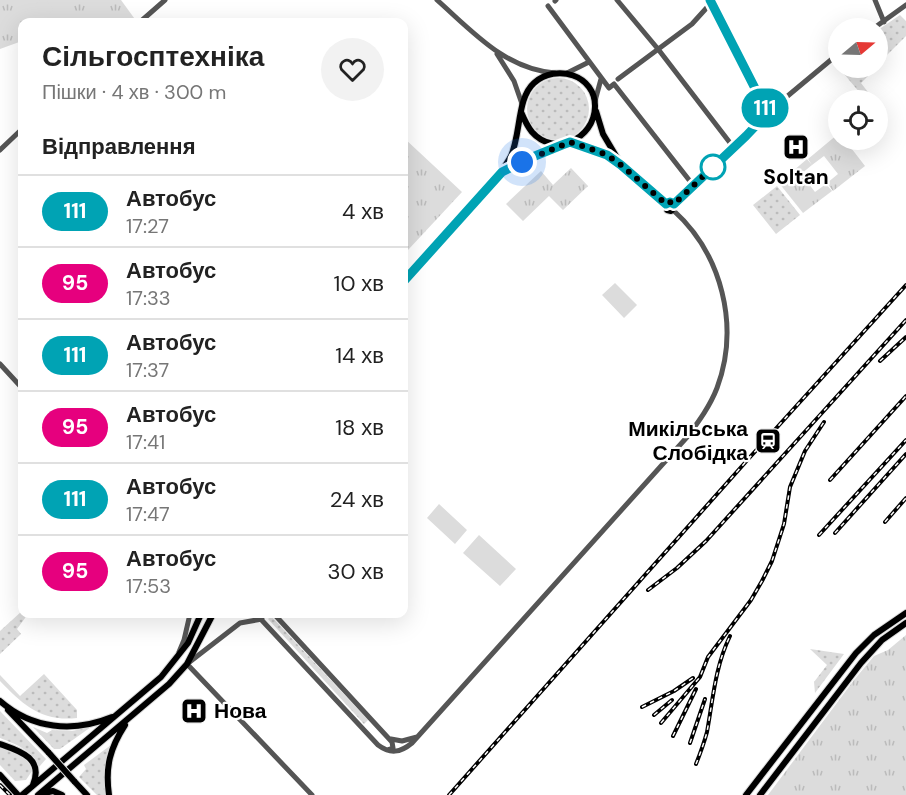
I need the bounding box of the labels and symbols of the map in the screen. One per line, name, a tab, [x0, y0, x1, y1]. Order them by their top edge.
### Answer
north arrow	[828, 18, 888, 78]
line badge: 111	[730, 88, 800, 128]
hospital icon: Soltan	[781, 132, 811, 162]
your location	[507, 147, 537, 177]
unlabelled marker	[700, 154, 726, 180]
place label: Soltan	[763, 163, 829, 191]
place label: Микільська Слобідка	[628, 415, 748, 467]
station icon: Микільська Слобідка	[753, 426, 783, 456]
hospital icon: Нова	[179, 696, 209, 726]
place label: Нова	[214, 697, 267, 725]

